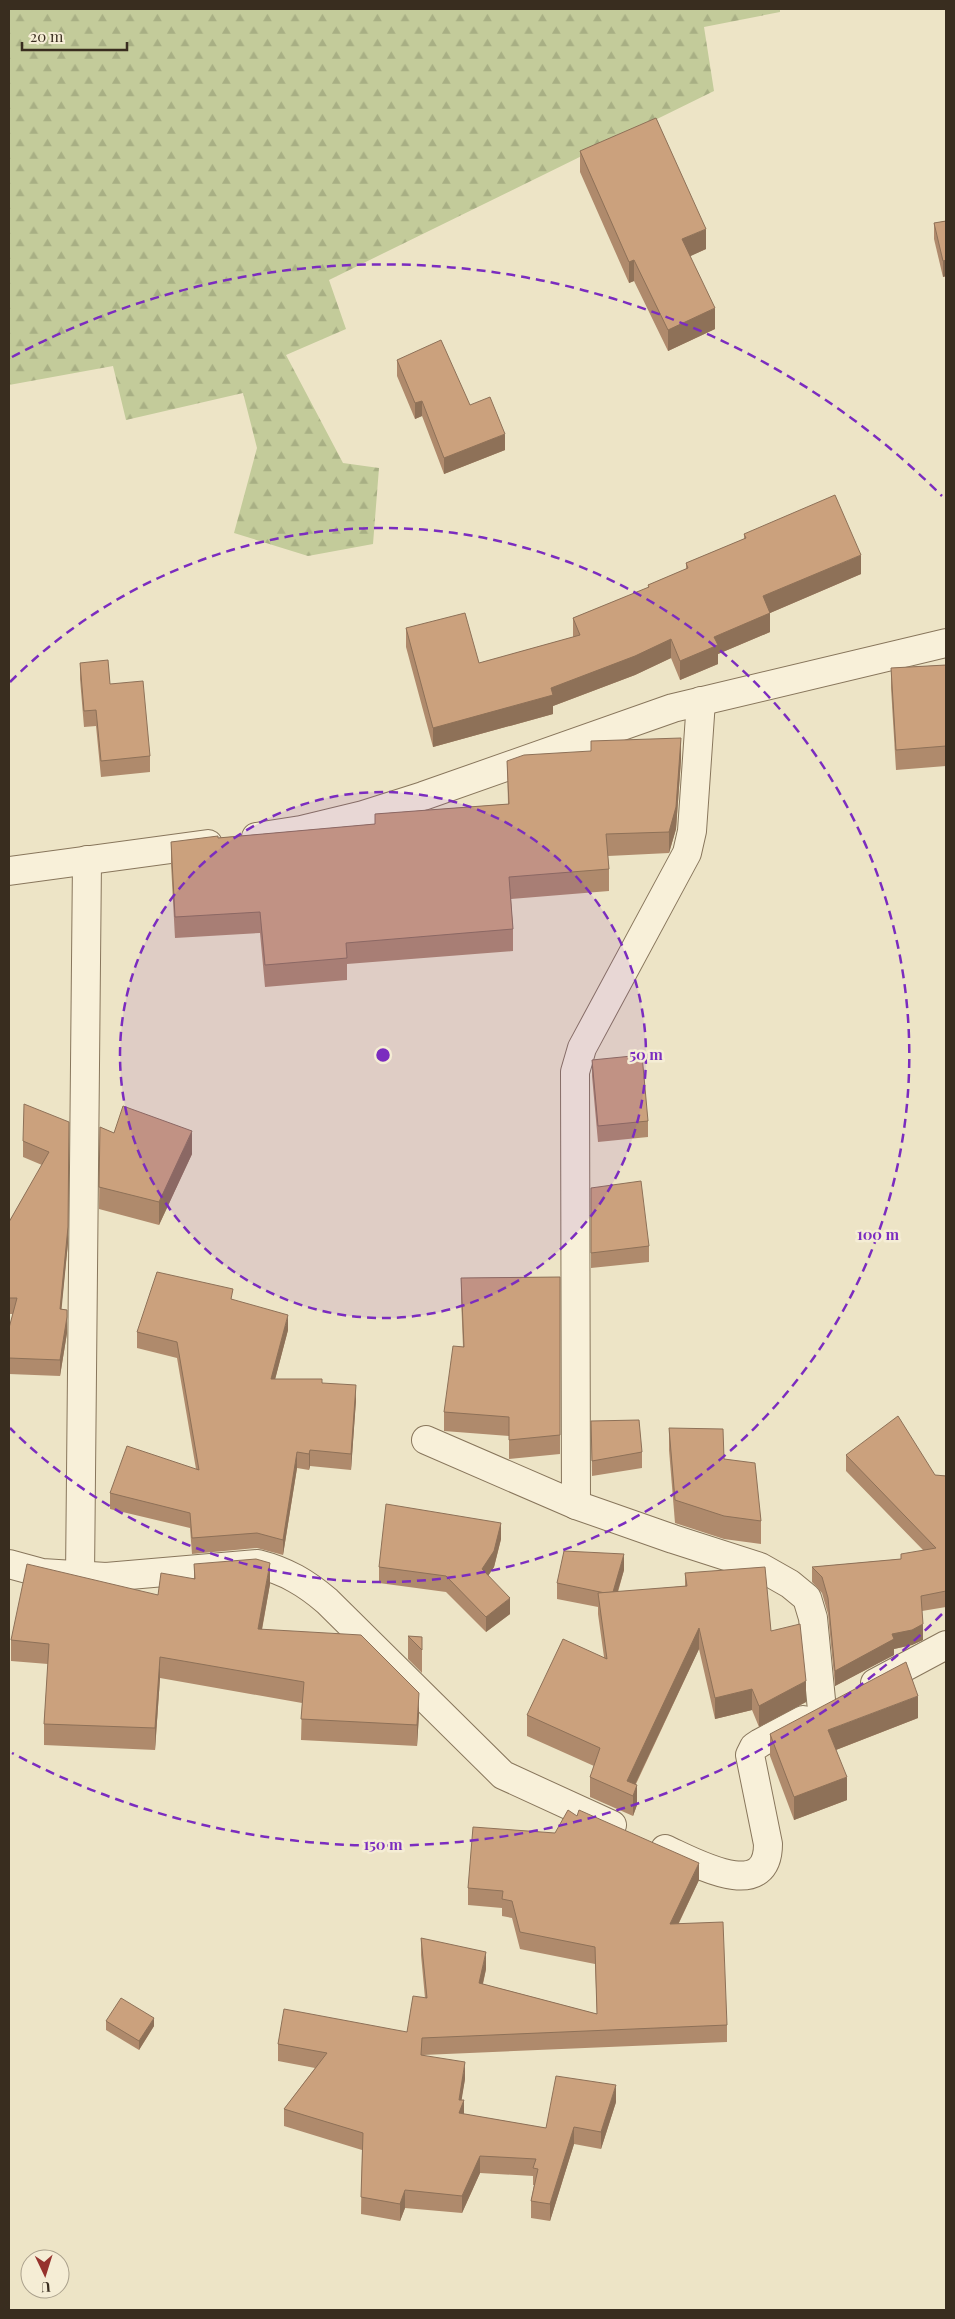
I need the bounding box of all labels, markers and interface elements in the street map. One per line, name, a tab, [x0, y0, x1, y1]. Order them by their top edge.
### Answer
scale bar	[22, 20, 128, 52]
text: 20 m	[30, 26, 64, 46]
text: 50 m	[629, 1044, 663, 1064]
centre of rings	[374, 1046, 392, 1064]
text: 100 m	[857, 1224, 900, 1244]
text: 150 m	[363, 1834, 403, 1854]
north arrow	[20, 2249, 70, 2299]
text: U	[40, 2278, 51, 2297]

